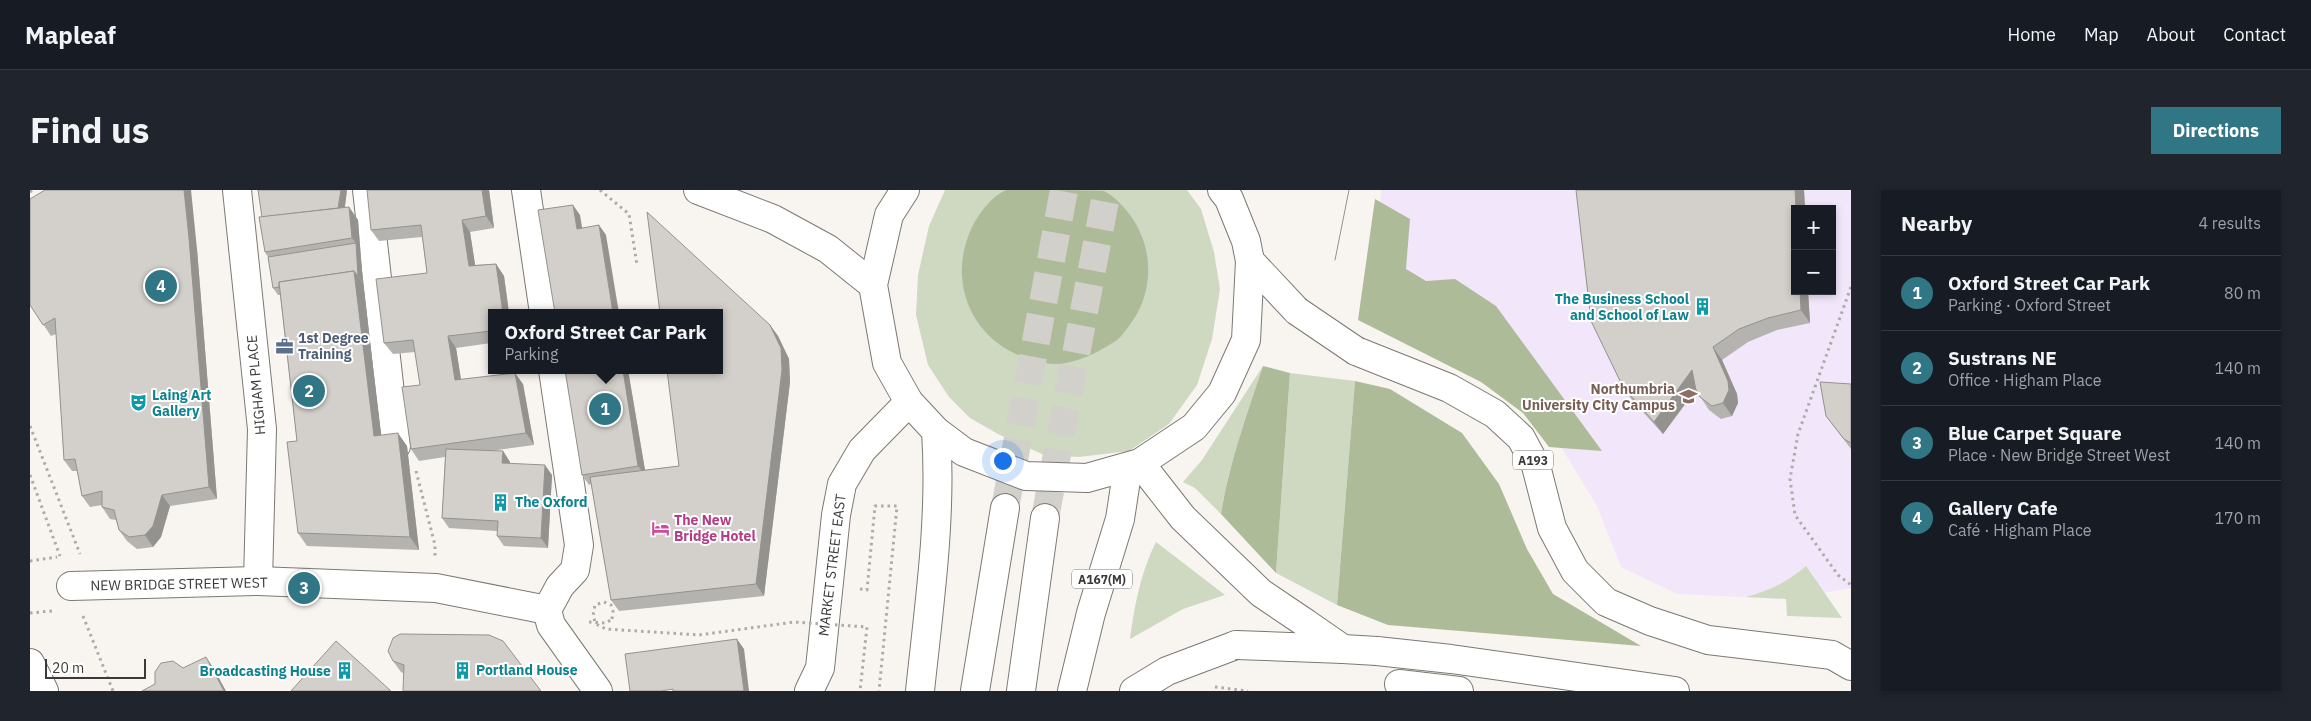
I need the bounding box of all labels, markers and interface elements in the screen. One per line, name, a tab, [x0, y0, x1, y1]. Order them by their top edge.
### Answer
text: Mapleaf	[25, 19, 116, 51]
text: Home	[2008, 23, 2056, 46]
text: Map	[2084, 23, 2119, 46]
text: About	[2147, 23, 2195, 46]
text: Contact	[2223, 23, 2286, 46]
text: Find us	[30, 107, 149, 153]
button: Directions	[2151, 107, 2281, 154]
map controls	[1791, 205, 1836, 295]
button: +	[1791, 205, 1836, 250]
text: Nearby	[1901, 209, 1972, 237]
text: 4 results	[2198, 213, 2261, 233]
button: −	[1791, 250, 1836, 295]
pin: 4	[145, 267, 177, 305]
text: Oxford Street Car Park	[1948, 271, 2150, 295]
text: 1	[1912, 283, 1922, 303]
text: 80 m	[2224, 283, 2261, 303]
place label: The Business School and School of Law	[1555, 290, 1689, 324]
text: Parking · Oxford Street	[1948, 295, 2111, 315]
building icon: The Business School and School of Law	[1693, 297, 1713, 317]
popup	[488, 309, 723, 374]
text: Oxford Street Car Park	[504, 320, 707, 344]
place label: 1st Degree Training	[298, 329, 369, 363]
street label: HIGHAM PLACE	[243, 334, 269, 436]
office icon: 1st Degree Training	[274, 336, 294, 356]
text: Parking	[504, 344, 558, 364]
text: Sustrans NE	[1948, 346, 2057, 370]
text: 2	[1912, 358, 1922, 378]
text: 140 m	[2214, 358, 2261, 378]
text: Office · Higham Place	[1948, 370, 2102, 390]
pin: 2	[293, 372, 325, 410]
place label: Northumbria University City Campus	[1522, 380, 1675, 414]
place label: Laing Art Gallery	[152, 386, 212, 420]
school or university icon: Northumbria University City Campus	[1679, 387, 1699, 407]
pin: 1	[589, 390, 621, 428]
theatre icon: Laing Art Gallery	[128, 393, 148, 413]
text: Blue Carpet Square	[1948, 421, 2122, 445]
text: 3	[1912, 433, 1922, 453]
text: 140 m	[2214, 433, 2261, 453]
text: Place · New Bridge Street West	[1948, 445, 2170, 465]
your location	[990, 448, 1016, 474]
road number: A193	[1513, 450, 1553, 470]
building icon: The Oxford	[491, 492, 511, 512]
place label: The Oxford	[515, 493, 588, 511]
street label: MARKET STREET EAST	[814, 493, 850, 637]
text: Gallery Cafe	[1948, 496, 2058, 520]
text: 4	[1912, 508, 1922, 528]
text: 170 m	[2214, 508, 2261, 528]
place label: The New Bridge Hotel	[674, 511, 756, 545]
hotel icon: The New Bridge Hotel	[650, 518, 670, 538]
text: Café · Higham Place	[1948, 520, 2092, 540]
pin: 3	[288, 569, 320, 607]
road number: A167(M)	[1072, 569, 1132, 588]
street label: NEW BRIDGE STREET WEST	[90, 573, 268, 595]
scale bar	[45, 656, 146, 679]
text: 20 m	[52, 659, 84, 677]
building icon: Portland House	[452, 660, 472, 680]
building icon: Broadcasting House	[335, 661, 355, 681]
place label: Portland House	[476, 661, 578, 679]
place label: Broadcasting House	[200, 662, 331, 680]

